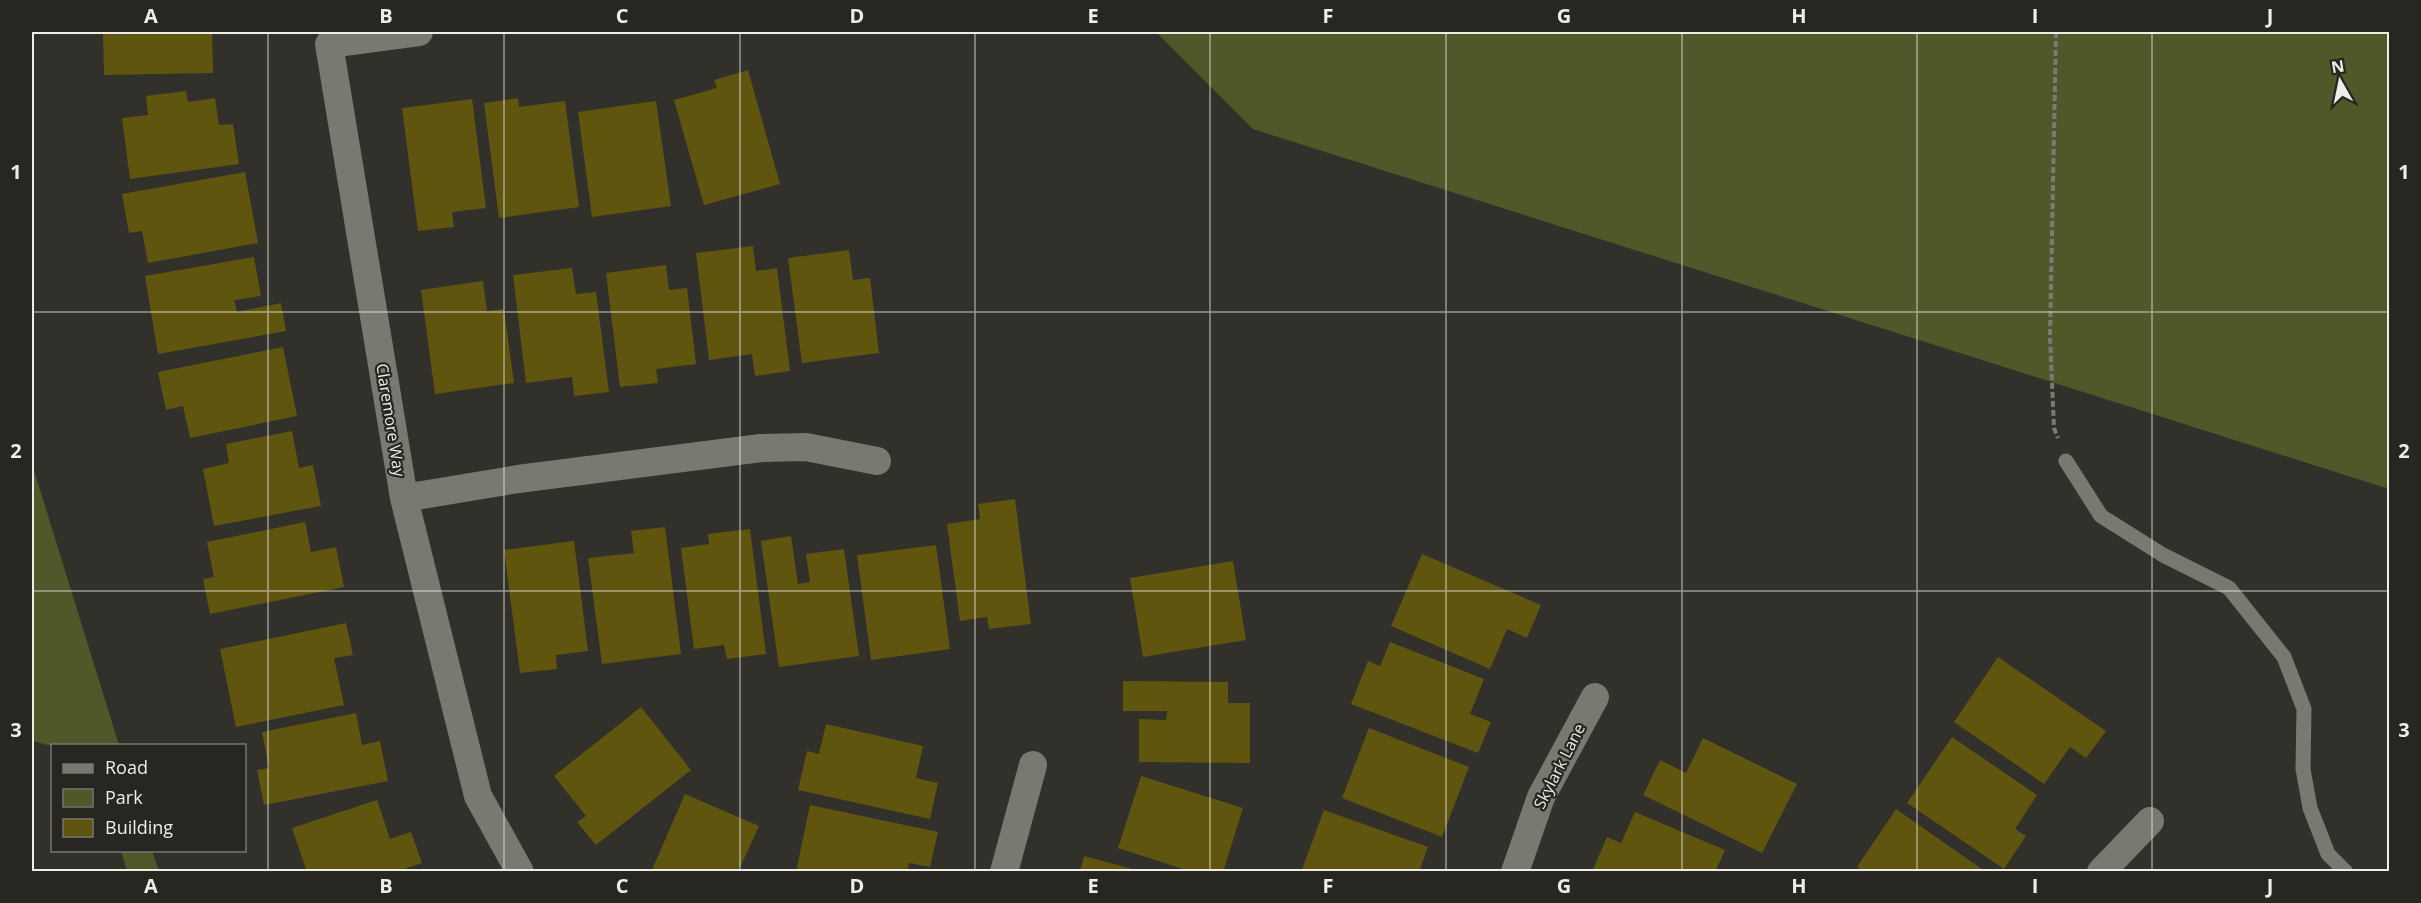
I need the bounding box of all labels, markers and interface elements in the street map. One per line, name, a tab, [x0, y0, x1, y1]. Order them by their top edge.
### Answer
text: A	[144, 2, 158, 29]
text: B	[379, 2, 393, 29]
text: C	[616, 2, 629, 29]
text: D	[850, 2, 864, 29]
text: E	[1087, 2, 1099, 29]
text: F	[1323, 2, 1333, 29]
text: G	[1557, 2, 1571, 29]
text: H	[1791, 2, 1807, 29]
text: I	[2032, 2, 2038, 29]
text: J	[2265, 2, 2273, 29]
north arrow	[2310, 51, 2370, 111]
text: N	[2330, 54, 2346, 78]
text: 1	[10, 158, 22, 185]
text: 1	[2398, 158, 2410, 185]
street label: Claremore Way	[371, 362, 411, 479]
text: 2	[10, 437, 22, 464]
text: 2	[2398, 437, 2410, 464]
text: 3	[10, 716, 22, 743]
text: 3	[2398, 716, 2410, 743]
street label: Skylark Lane	[1528, 719, 1590, 813]
legend	[51, 744, 246, 852]
text: Road	[105, 755, 148, 779]
text: Park	[105, 785, 143, 809]
text: Building	[105, 815, 173, 839]
text: A	[144, 872, 158, 899]
text: B	[379, 872, 393, 899]
text: C	[616, 872, 629, 899]
text: D	[850, 872, 864, 899]
text: E	[1087, 872, 1099, 899]
text: F	[1323, 872, 1333, 899]
text: G	[1557, 872, 1571, 899]
text: H	[1791, 872, 1807, 899]
text: I	[2032, 872, 2038, 899]
text: J	[2265, 872, 2273, 899]

